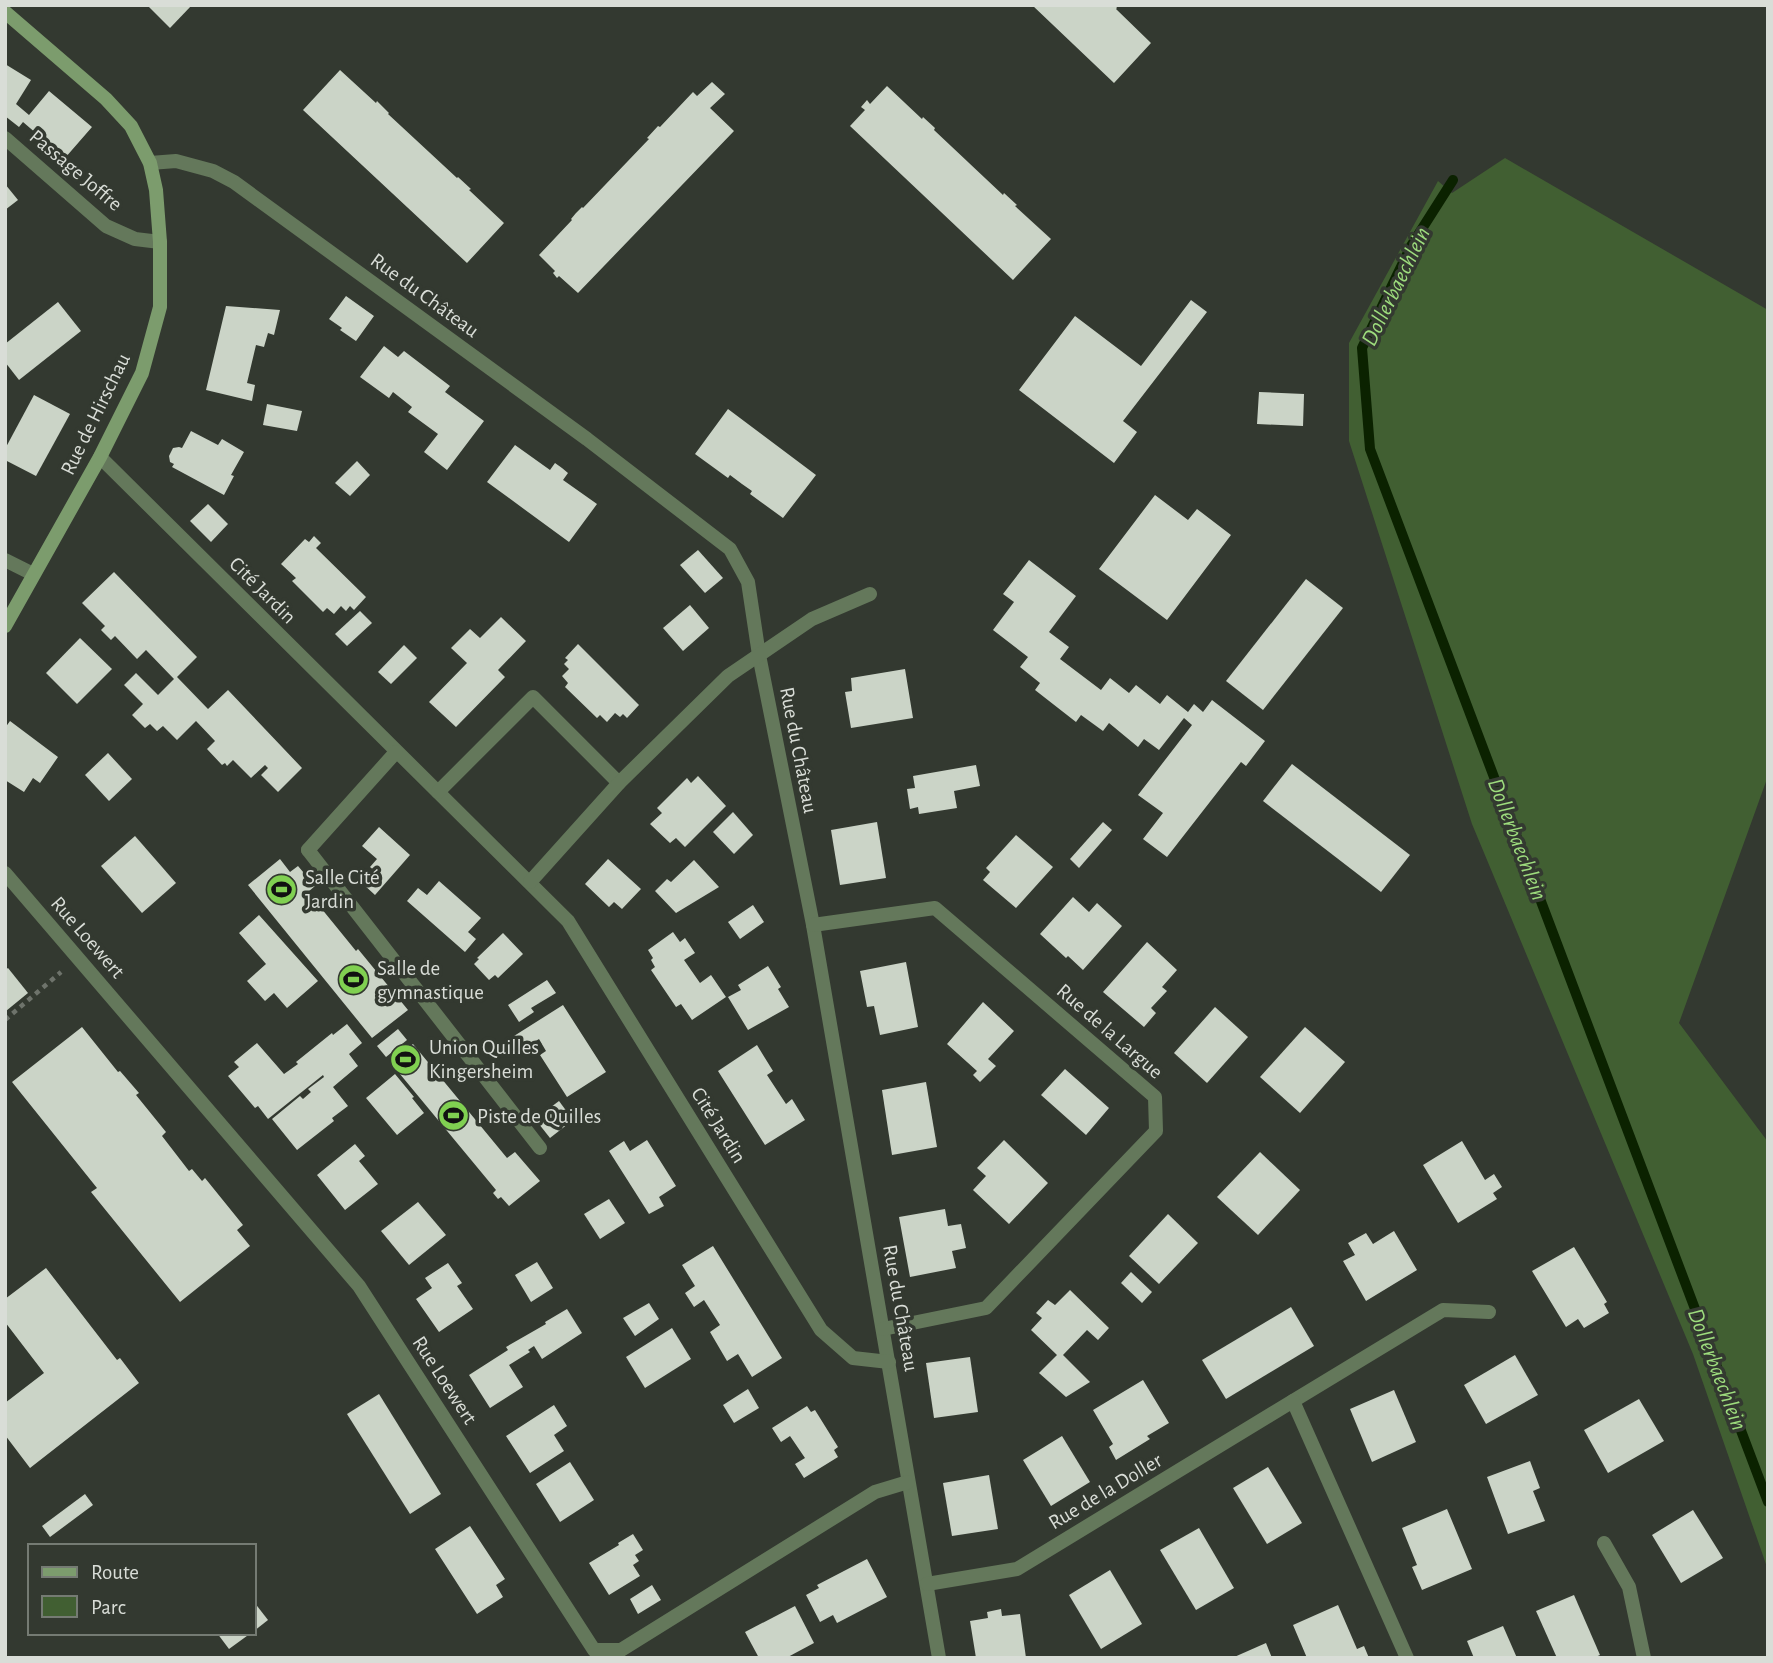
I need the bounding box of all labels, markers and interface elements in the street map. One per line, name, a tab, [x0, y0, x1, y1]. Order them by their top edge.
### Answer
street label: Passage Joffre	[25, 126, 126, 215]
water label: Dollerbaechlein	[1358, 224, 1435, 350]
street label: Rue du Château	[367, 249, 483, 342]
street label: Rue de Hirschau	[57, 350, 134, 478]
street label: Cité Jardin	[225, 553, 300, 628]
street label: Rue du Château	[776, 685, 821, 815]
water label: Dollerbaechlein	[1483, 775, 1550, 904]
place label: Salle Cité Jardin	[305, 867, 380, 912]
sports icon: Salle Cité Jardin	[265, 872, 299, 906]
street label: Rue Loewert	[47, 893, 129, 982]
place label: Salle de gymnastique	[377, 958, 484, 1003]
sports icon: Salle de gymnastique	[337, 963, 371, 997]
street label: Rue de la Largue	[1053, 980, 1167, 1083]
place label: Union Quilles Kingersheim	[429, 1037, 539, 1082]
sports icon: Union Quilles Kingersheim	[389, 1042, 423, 1076]
street label: Cité Jardin	[687, 1084, 750, 1167]
sports icon: Piste de Quilles	[437, 1099, 471, 1133]
place label: Piste de Quilles	[477, 1106, 601, 1127]
street label: Rue du Château	[879, 1243, 922, 1373]
water label: Dollerbaechlein	[1683, 1305, 1750, 1434]
street label: Rue Loewert	[408, 1332, 481, 1428]
street label: Rue de la Doller	[1045, 1449, 1166, 1533]
legend	[28, 1544, 256, 1635]
text: Route	[91, 1562, 139, 1583]
text: Parc	[91, 1597, 126, 1618]

